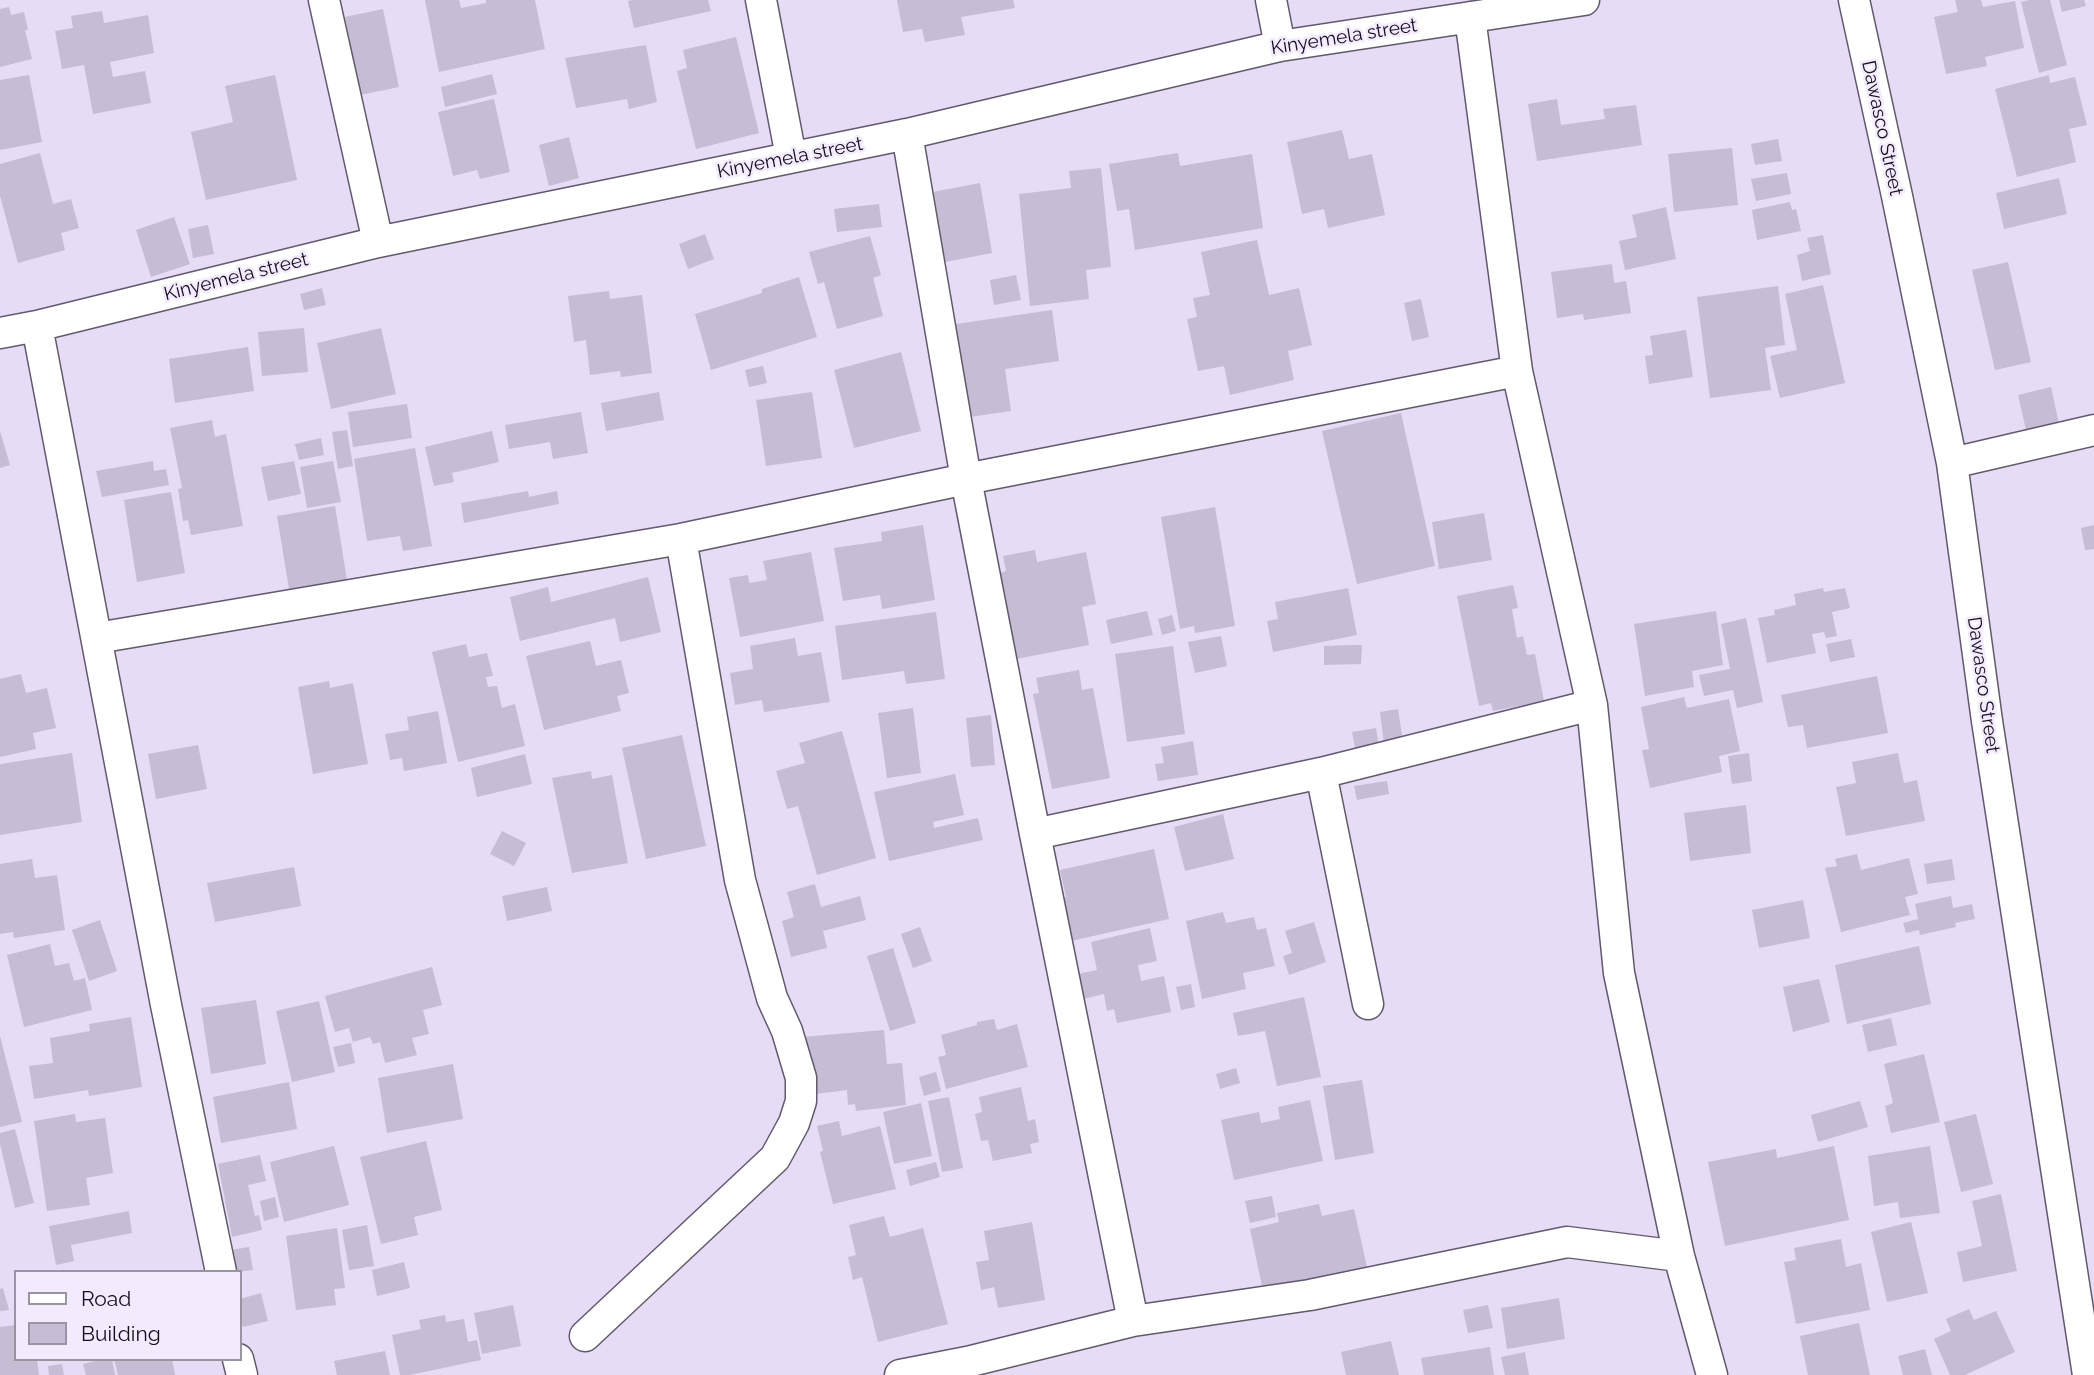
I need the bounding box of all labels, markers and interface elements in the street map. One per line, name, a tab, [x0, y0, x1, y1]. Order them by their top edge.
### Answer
street label: Kinyemela street	[1269, 14, 1419, 60]
street label: Dawasco Street	[1857, 58, 1907, 198]
street label: Kinyemela street	[715, 133, 865, 183]
street label: Kinyemela street	[162, 248, 310, 306]
street label: Dawasco Street	[1962, 615, 2004, 755]
legend	[14, 1270, 242, 1361]
text: Road	[81, 1286, 131, 1311]
text: Building	[81, 1321, 161, 1346]

